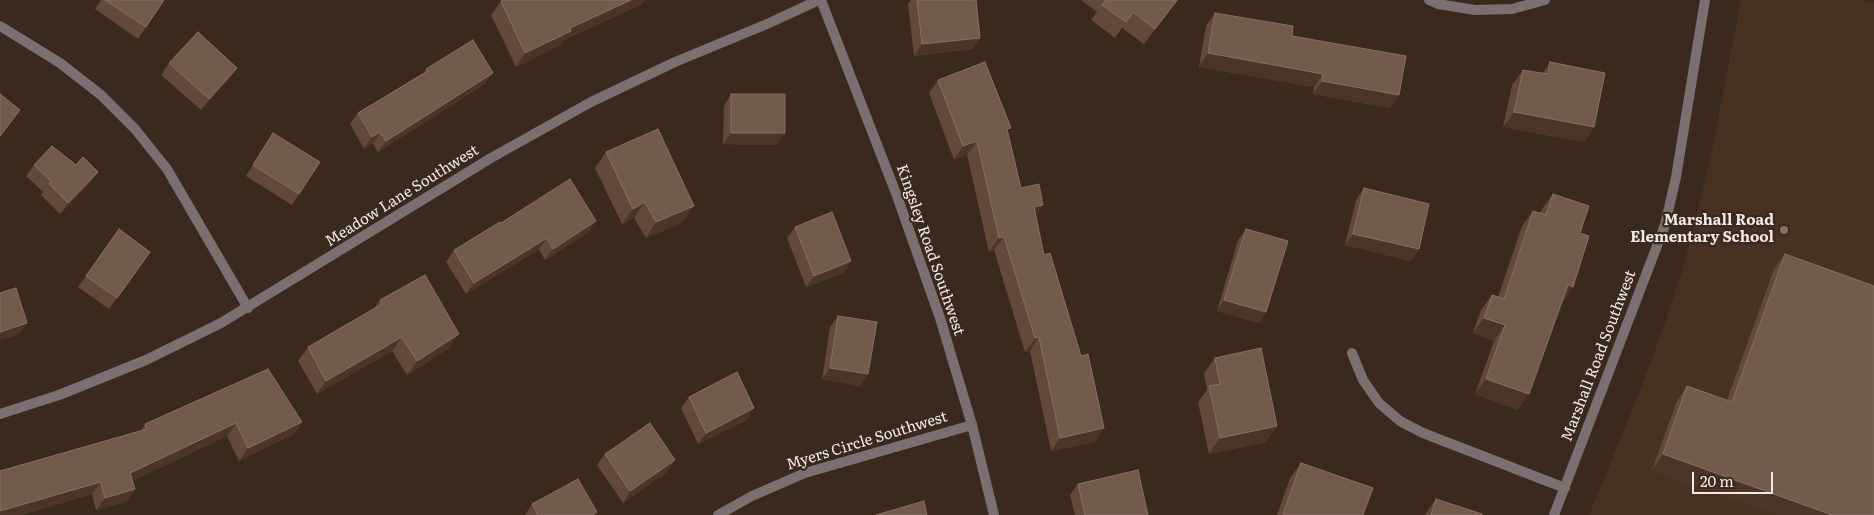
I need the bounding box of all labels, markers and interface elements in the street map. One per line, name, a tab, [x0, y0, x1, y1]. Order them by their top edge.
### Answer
street label: Meadow Lane Southwest	[322, 141, 482, 251]
street label: Kingsley Road Southwest	[892, 162, 968, 338]
place label: Marshall Road Elementary School	[1630, 212, 1774, 247]
marker: Marshall Road Elementary School	[1778, 224, 1790, 236]
street label: Marshall Road Southwest	[1558, 268, 1640, 444]
street label: Myers Circle Southwest	[784, 408, 950, 474]
scale bar	[1694, 462, 1775, 494]
text: 20 m	[1700, 469, 1734, 492]

